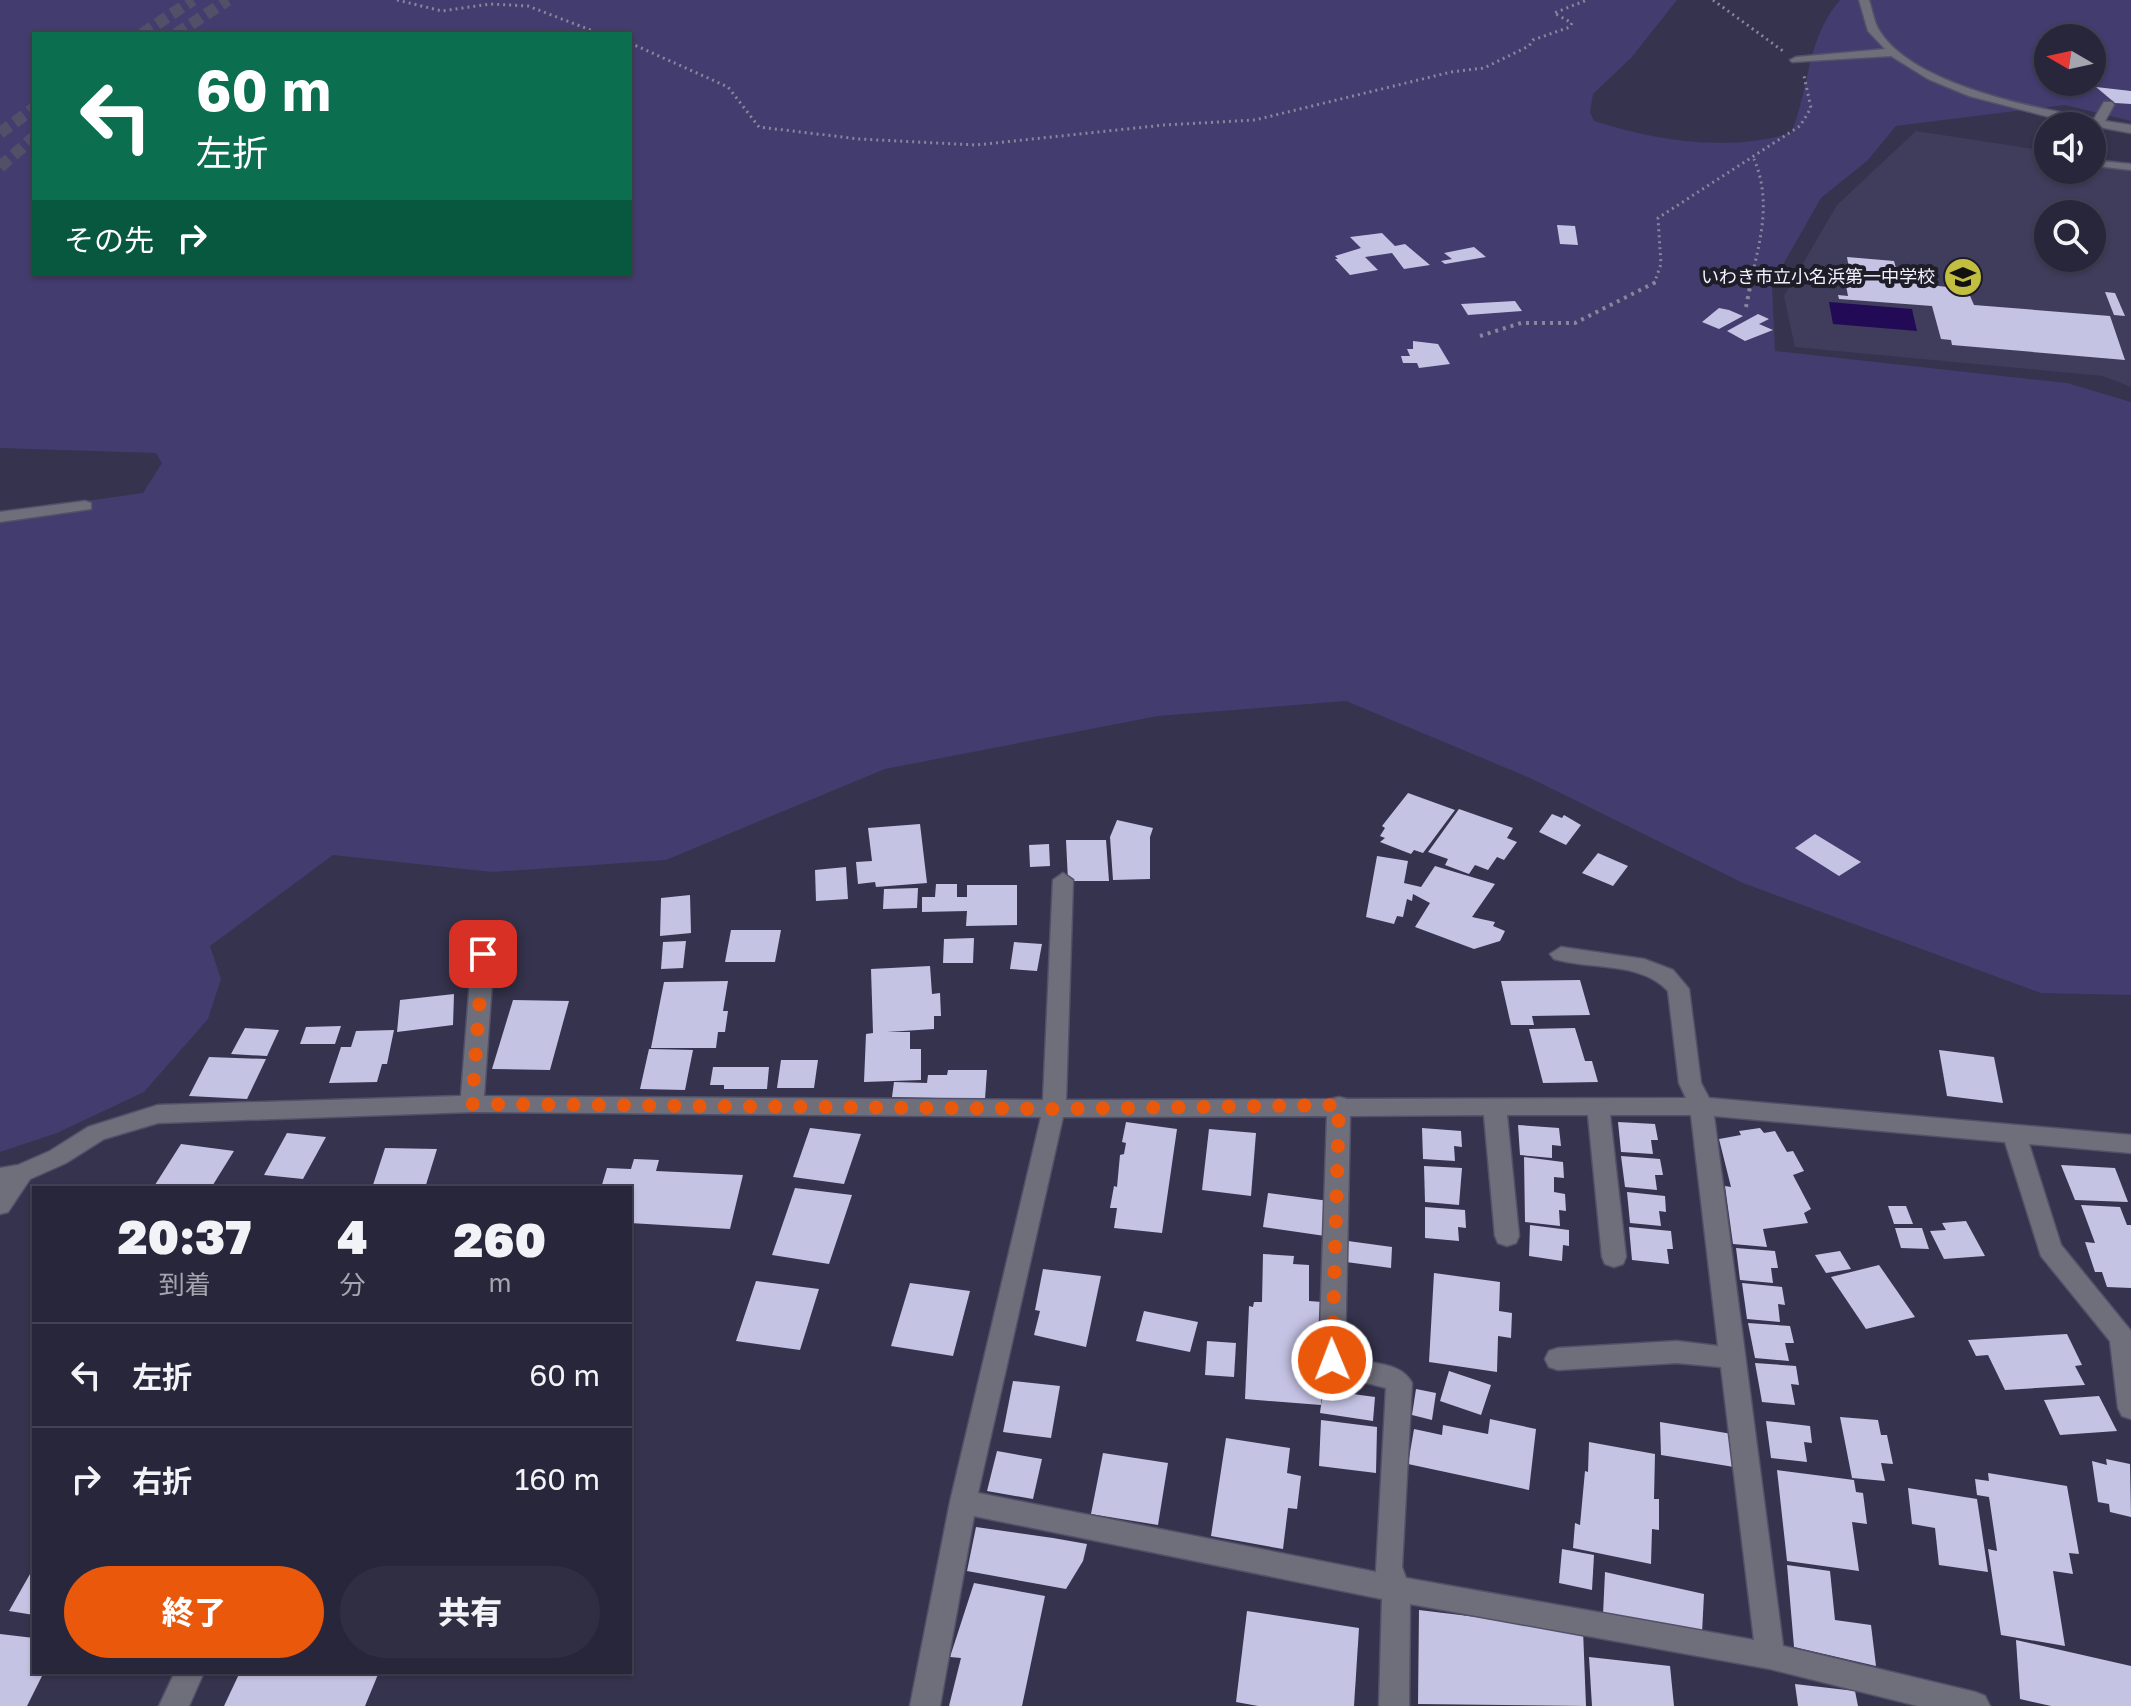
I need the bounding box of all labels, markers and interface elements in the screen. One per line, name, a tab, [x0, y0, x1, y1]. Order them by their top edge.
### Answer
north arrow	[2034, 24, 2106, 96]
map controls	[2034, 24, 2106, 272]
text: 60 m	[196, 56, 331, 123]
icon: left	[64, 64, 168, 168]
button: sound	[2034, 112, 2106, 184]
text: 左折	[196, 131, 268, 174]
button: search	[2034, 200, 2106, 272]
icon: right	[170, 216, 214, 260]
text: その先	[64, 222, 154, 258]
school or university icon: いわき市立小名浜第一中学校	[1942, 256, 1984, 298]
place label: いわき市立小名浜第一中学校	[1701, 265, 1935, 287]
pin	[449, 920, 517, 988]
icon: arrive	[461, 932, 505, 976]
text: 20:37	[118, 1207, 252, 1265]
text: 4	[337, 1207, 368, 1265]
text: 260	[454, 1210, 546, 1268]
text: m	[488, 1267, 511, 1298]
text: 到着	[159, 1269, 211, 1300]
text: 分	[340, 1269, 366, 1300]
position arrow	[1290, 1318, 1374, 1402]
icon: left	[64, 1353, 108, 1397]
text: 60 m	[529, 1357, 600, 1393]
text: 左折	[132, 1359, 192, 1395]
icon: right	[64, 1457, 108, 1501]
text: 160 m	[515, 1461, 600, 1497]
text: 右折	[132, 1463, 192, 1499]
button: 終了	[64, 1566, 324, 1658]
button: 共有	[340, 1566, 600, 1658]

